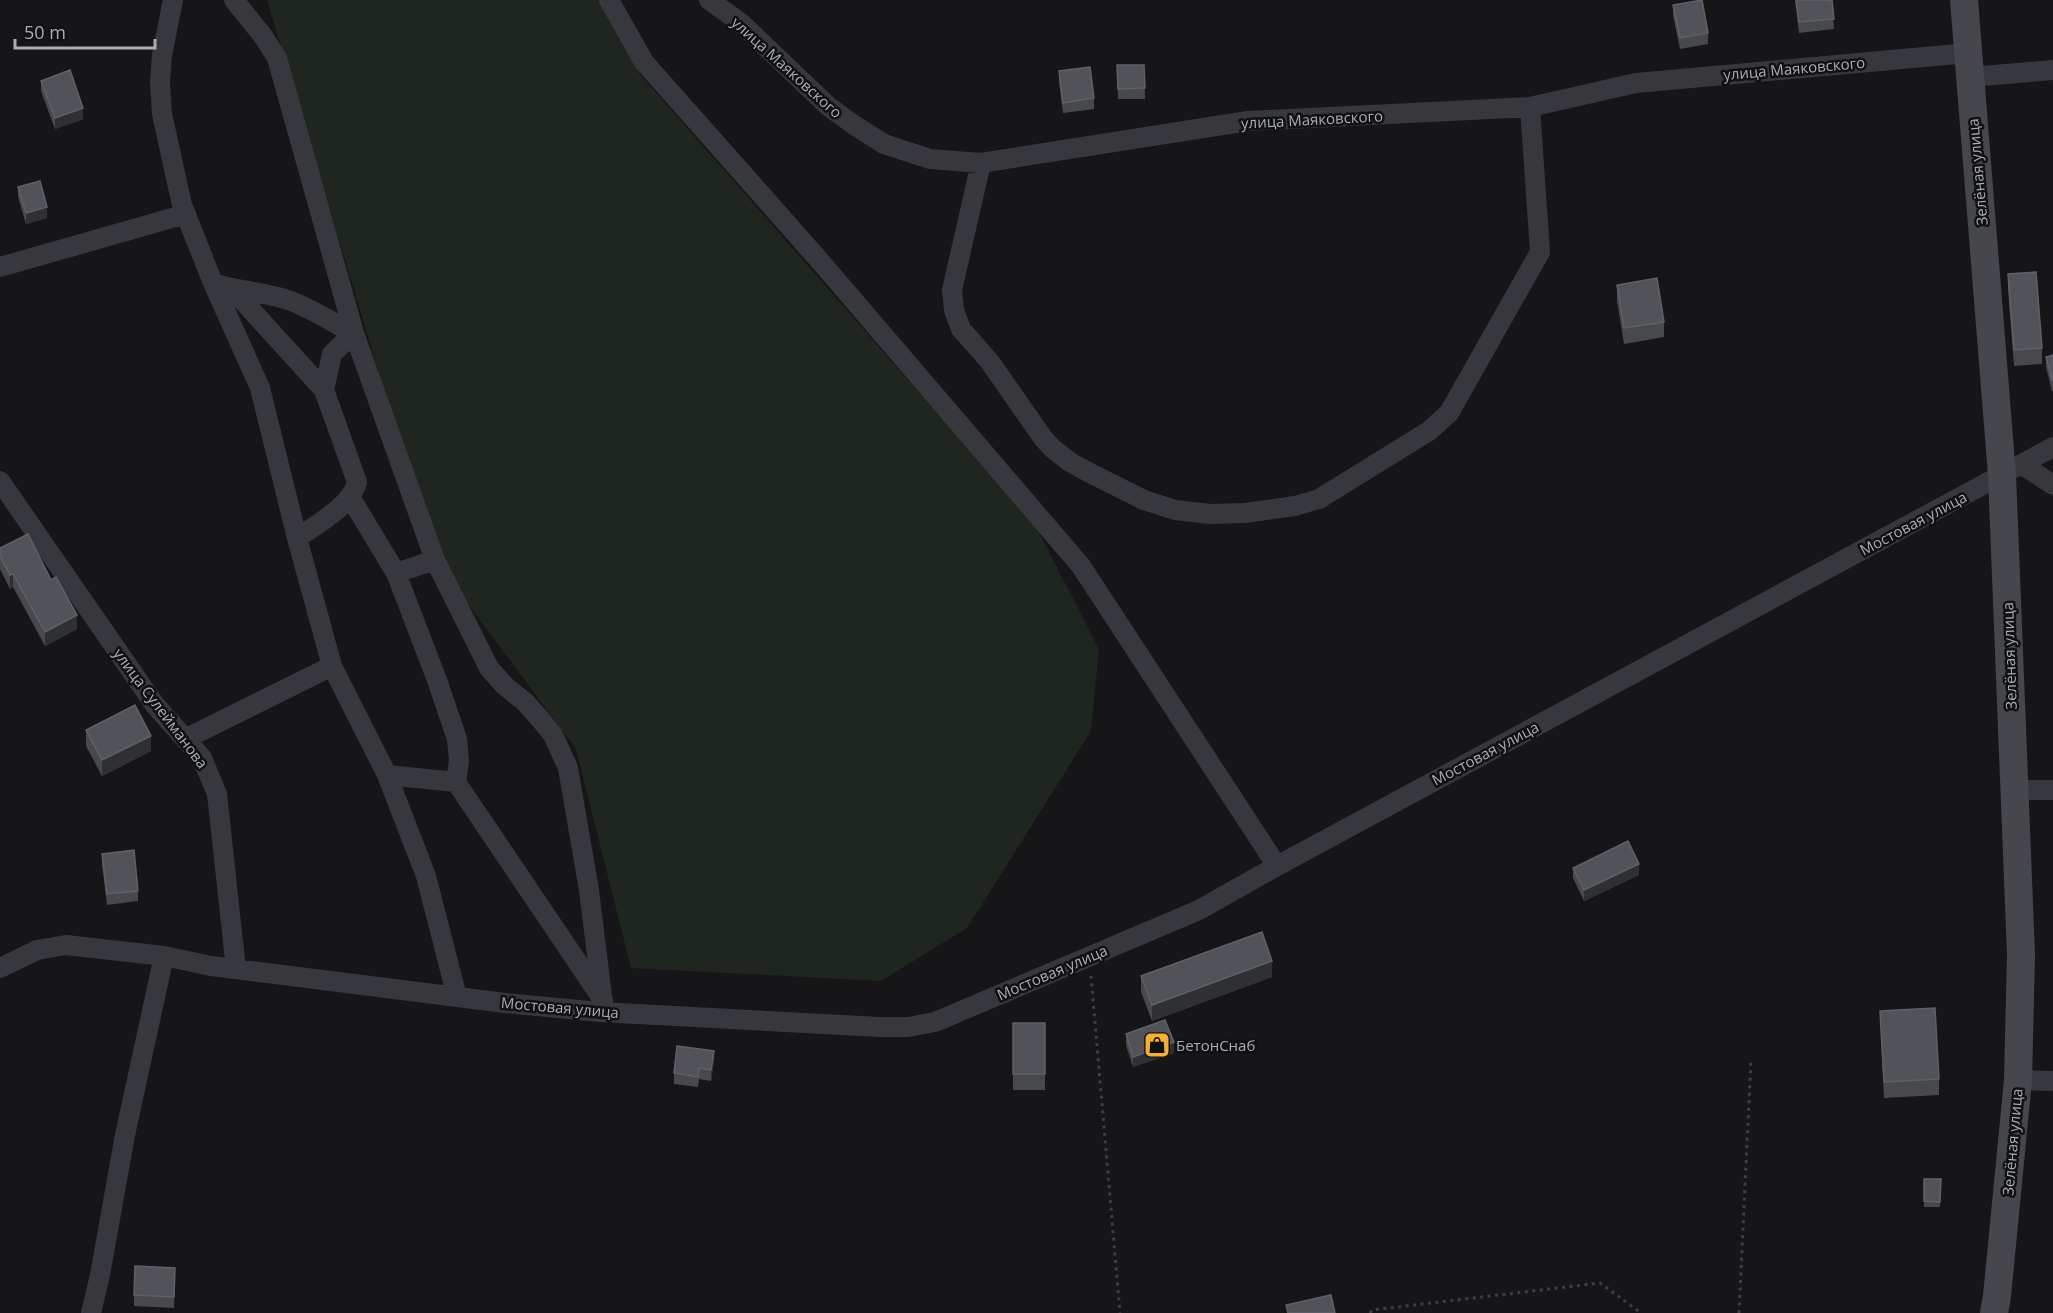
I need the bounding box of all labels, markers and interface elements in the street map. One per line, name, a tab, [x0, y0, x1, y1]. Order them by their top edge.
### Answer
scale bar	[15, 12, 154, 50]
street label: улица Маяковского	[727, 12, 847, 122]
text: 50 m	[24, 20, 66, 44]
street label: улица Маяковского	[1722, 52, 1866, 84]
street label: улица Маяковского	[1240, 105, 1384, 133]
street label: Зелёная улица	[1962, 118, 1992, 226]
street label: Мостовая улица	[1856, 486, 1970, 560]
street label: Зелёная улица	[1997, 602, 2021, 710]
street label: улица Сулейманова	[109, 644, 213, 772]
street label: Мостовая улица	[1428, 716, 1542, 790]
street label: Мостовая улица	[994, 940, 1110, 1004]
street label: Мостовая улица	[500, 992, 620, 1022]
shop icon: БетонСнаб	[1142, 1030, 1172, 1060]
place label: БетонСнаб	[1176, 1035, 1255, 1055]
street label: Зелёная улица	[1997, 1088, 2027, 1196]

